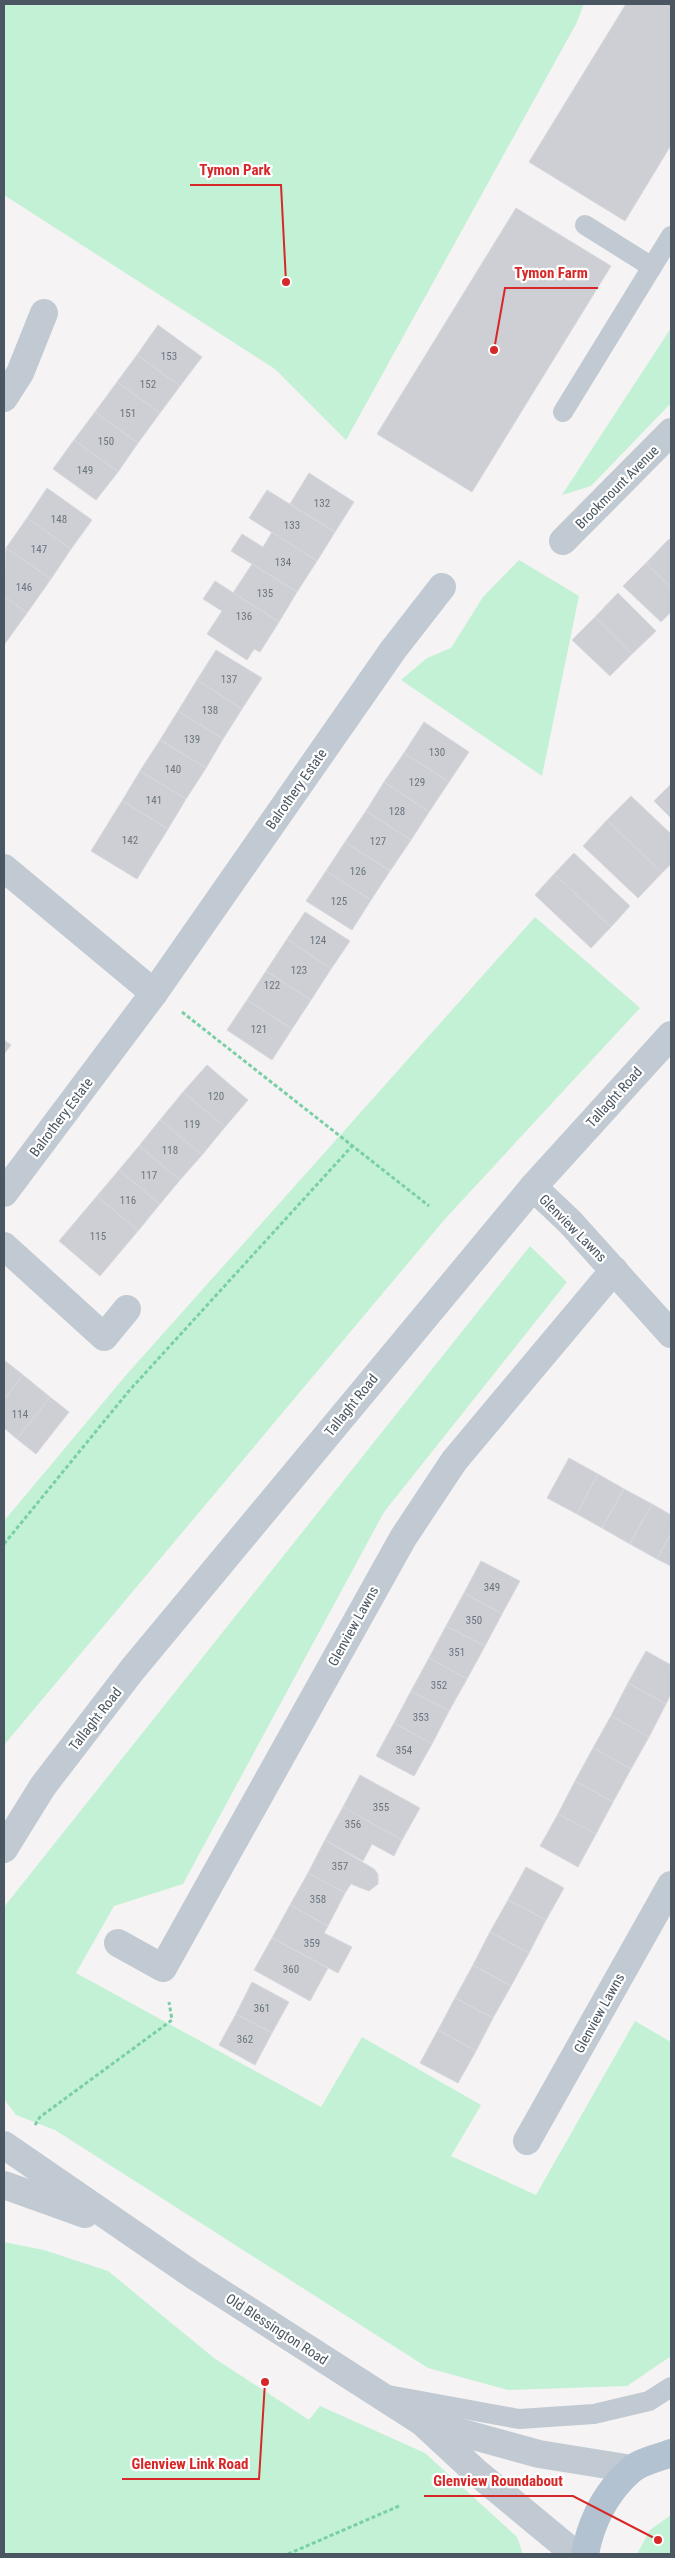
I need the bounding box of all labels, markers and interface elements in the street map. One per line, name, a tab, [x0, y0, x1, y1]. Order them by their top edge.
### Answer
callout: Tymon Park	[190, 155, 281, 185]
text: Tymon Park	[199, 161, 271, 179]
callout: Tymon Farm	[505, 258, 598, 288]
text: Tymon Farm	[514, 264, 588, 282]
house number: 153	[161, 350, 177, 363]
house number: 152	[140, 378, 156, 391]
house number: 151	[120, 407, 136, 420]
house number: 150	[98, 435, 114, 448]
street label: Brookmount Avenue	[572, 442, 662, 532]
house number: 149	[77, 464, 93, 477]
house number: 132	[314, 497, 330, 510]
house number: 148	[51, 513, 67, 526]
house number: 133	[284, 519, 300, 532]
house number: 147	[31, 543, 47, 556]
house number: 134	[275, 556, 292, 569]
house number: 146	[16, 581, 32, 594]
house number: 135	[257, 587, 273, 600]
house number: 136	[236, 610, 252, 623]
house number: 137	[221, 673, 237, 686]
house number: 138	[202, 704, 218, 717]
house number: 139	[184, 733, 200, 746]
street label: Balrothery Estate	[262, 745, 330, 832]
house number: 130	[429, 746, 445, 759]
house number: 140	[165, 763, 181, 776]
house number: 129	[409, 776, 425, 789]
house number: 141	[146, 794, 162, 807]
house number: 128	[389, 805, 405, 818]
house number: 142	[122, 834, 138, 847]
house number: 127	[370, 835, 386, 848]
house number: 126	[350, 865, 366, 878]
house number: 125	[331, 895, 347, 908]
house number: 124	[310, 934, 327, 947]
house number: 123	[291, 964, 307, 977]
house number: 122	[264, 979, 280, 992]
house number: 121	[251, 1023, 267, 1036]
street label: Tallaght Road	[583, 1064, 645, 1130]
street label: Balrothery Estate	[26, 1074, 96, 1160]
house number: 120	[208, 1090, 224, 1103]
house number: 119	[184, 1118, 200, 1131]
house number: 118	[162, 1144, 178, 1157]
house number: 117	[141, 1169, 157, 1182]
street label: Glenview Lawns	[536, 1191, 610, 1265]
house number: 116	[120, 1194, 136, 1207]
house number: 115	[90, 1230, 106, 1243]
street label: Tallaght Road	[321, 1371, 381, 1439]
house number: 114	[12, 1408, 29, 1421]
house number: 349	[484, 1581, 500, 1594]
street label: Glenview Lawns	[325, 1583, 381, 1669]
house number: 350	[466, 1614, 482, 1627]
house number: 351	[449, 1646, 465, 1659]
house number: 352	[431, 1679, 447, 1692]
street label: Tallaght Road	[65, 1684, 125, 1754]
house number: 353	[413, 1711, 429, 1724]
house number: 354	[396, 1744, 413, 1757]
house number: 355	[373, 1801, 389, 1814]
house number: 356	[345, 1818, 361, 1831]
house number: 357	[332, 1860, 348, 1873]
house number: 358	[310, 1893, 326, 1906]
house number: 359	[304, 1937, 320, 1950]
house number: 360	[283, 1963, 299, 1976]
street label: Glenview Lawns	[571, 1970, 627, 2056]
house number: 361	[254, 2002, 270, 2015]
house number: 362	[237, 2033, 253, 2046]
street label: Old Blessington Road	[223, 2290, 331, 2368]
callout: Glenview Link Road	[122, 2449, 259, 2479]
text: Glenview Link Road	[132, 2455, 249, 2473]
callout: Glenview Roundabout	[424, 2466, 573, 2496]
text: Glenview Roundabout	[433, 2472, 563, 2490]

